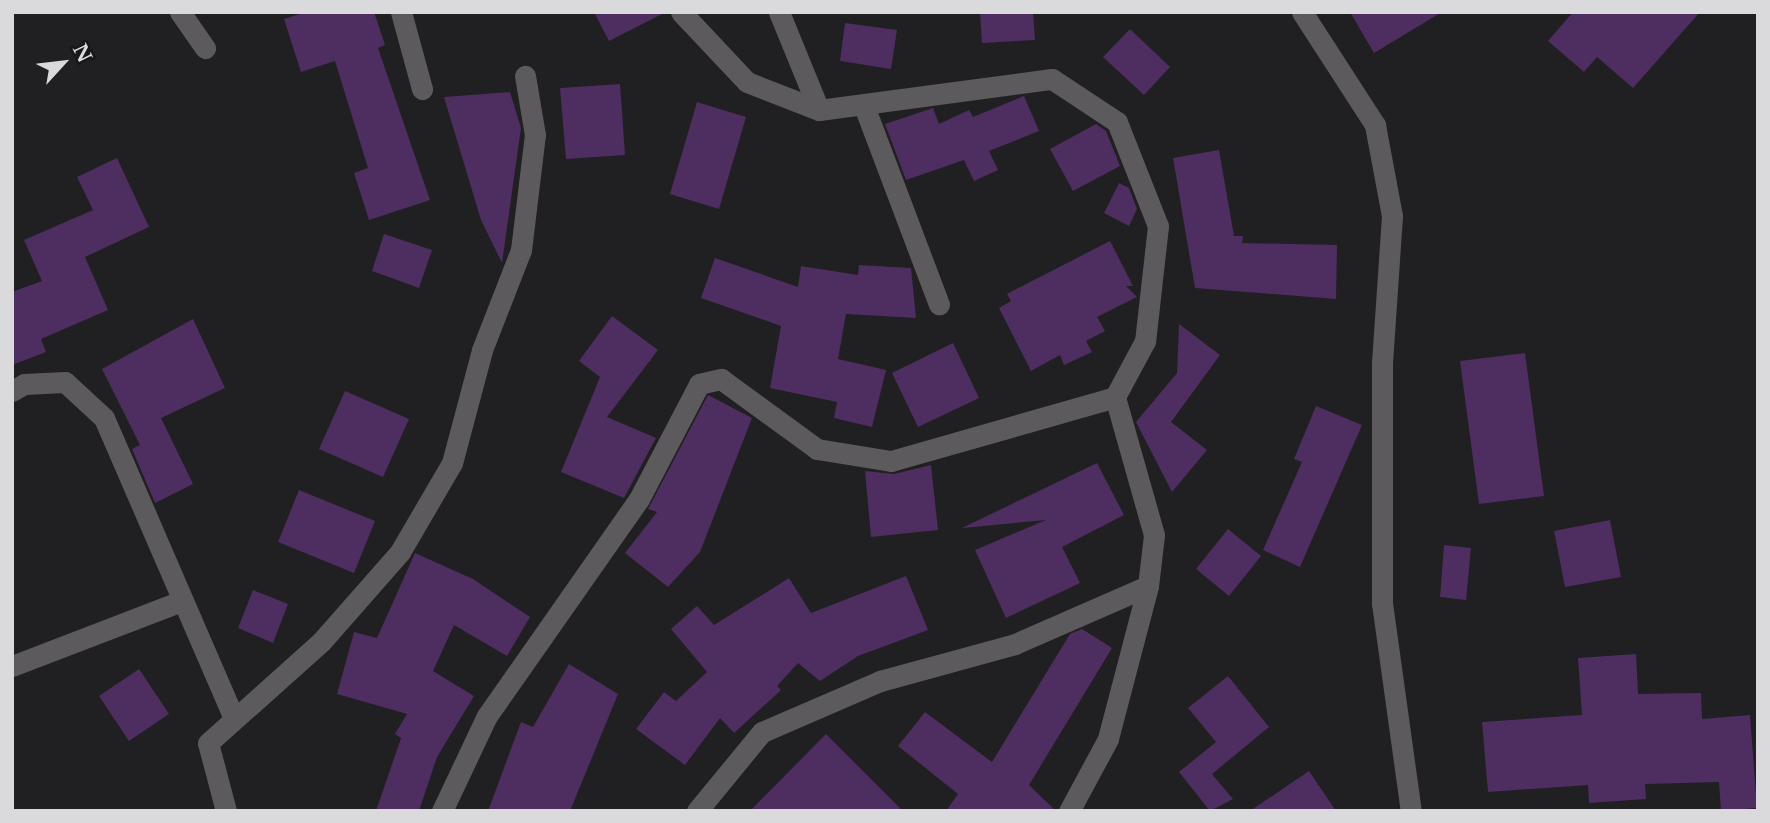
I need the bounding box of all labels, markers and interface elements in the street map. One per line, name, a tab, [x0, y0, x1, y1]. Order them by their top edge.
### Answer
north arrow	[28, 28, 98, 98]
text: N	[68, 40, 96, 66]

